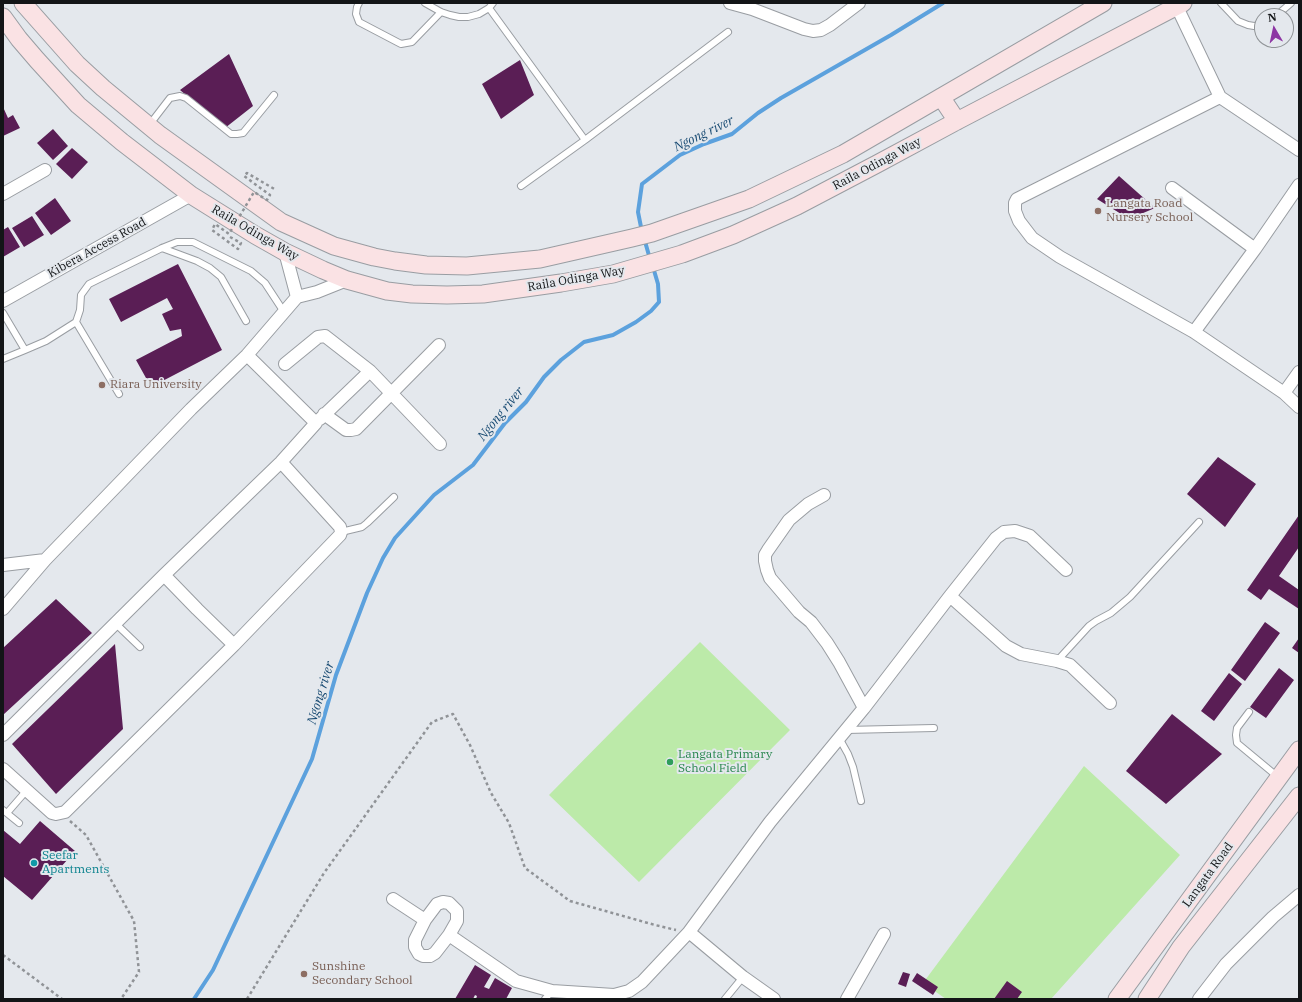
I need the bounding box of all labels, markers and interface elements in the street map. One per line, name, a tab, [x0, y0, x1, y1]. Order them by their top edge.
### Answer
north arrow	[1254, 8, 1294, 48]
text: N	[1267, 10, 1278, 25]
water label: Ngong river	[672, 113, 736, 155]
street label: Raila Odinga Way	[830, 135, 924, 193]
place label: Langata Road Nursery School	[1106, 197, 1193, 225]
street label: Raila Odinga Way	[209, 202, 301, 264]
marker: Langata Road Nursery School	[1093, 206, 1103, 216]
street label: Kibera Access Road	[45, 215, 149, 281]
street label: Raila Odinga Way	[526, 263, 626, 295]
place label: Riara University	[110, 378, 202, 392]
marker: Riara University	[97, 380, 107, 390]
water label: Ngong river	[475, 384, 527, 444]
water label: Ngong river	[304, 660, 338, 726]
place label: Langata Primary School Field	[678, 748, 772, 776]
marker: Langata Primary School Field	[665, 757, 675, 767]
street label: Langata Road	[1180, 840, 1236, 910]
place label: Seefar Apartments	[42, 849, 109, 877]
marker: Seefar Apartments	[29, 858, 39, 868]
place label: Sunshine Secondary School	[312, 960, 413, 988]
marker: Sunshine Secondary School	[299, 969, 309, 979]

